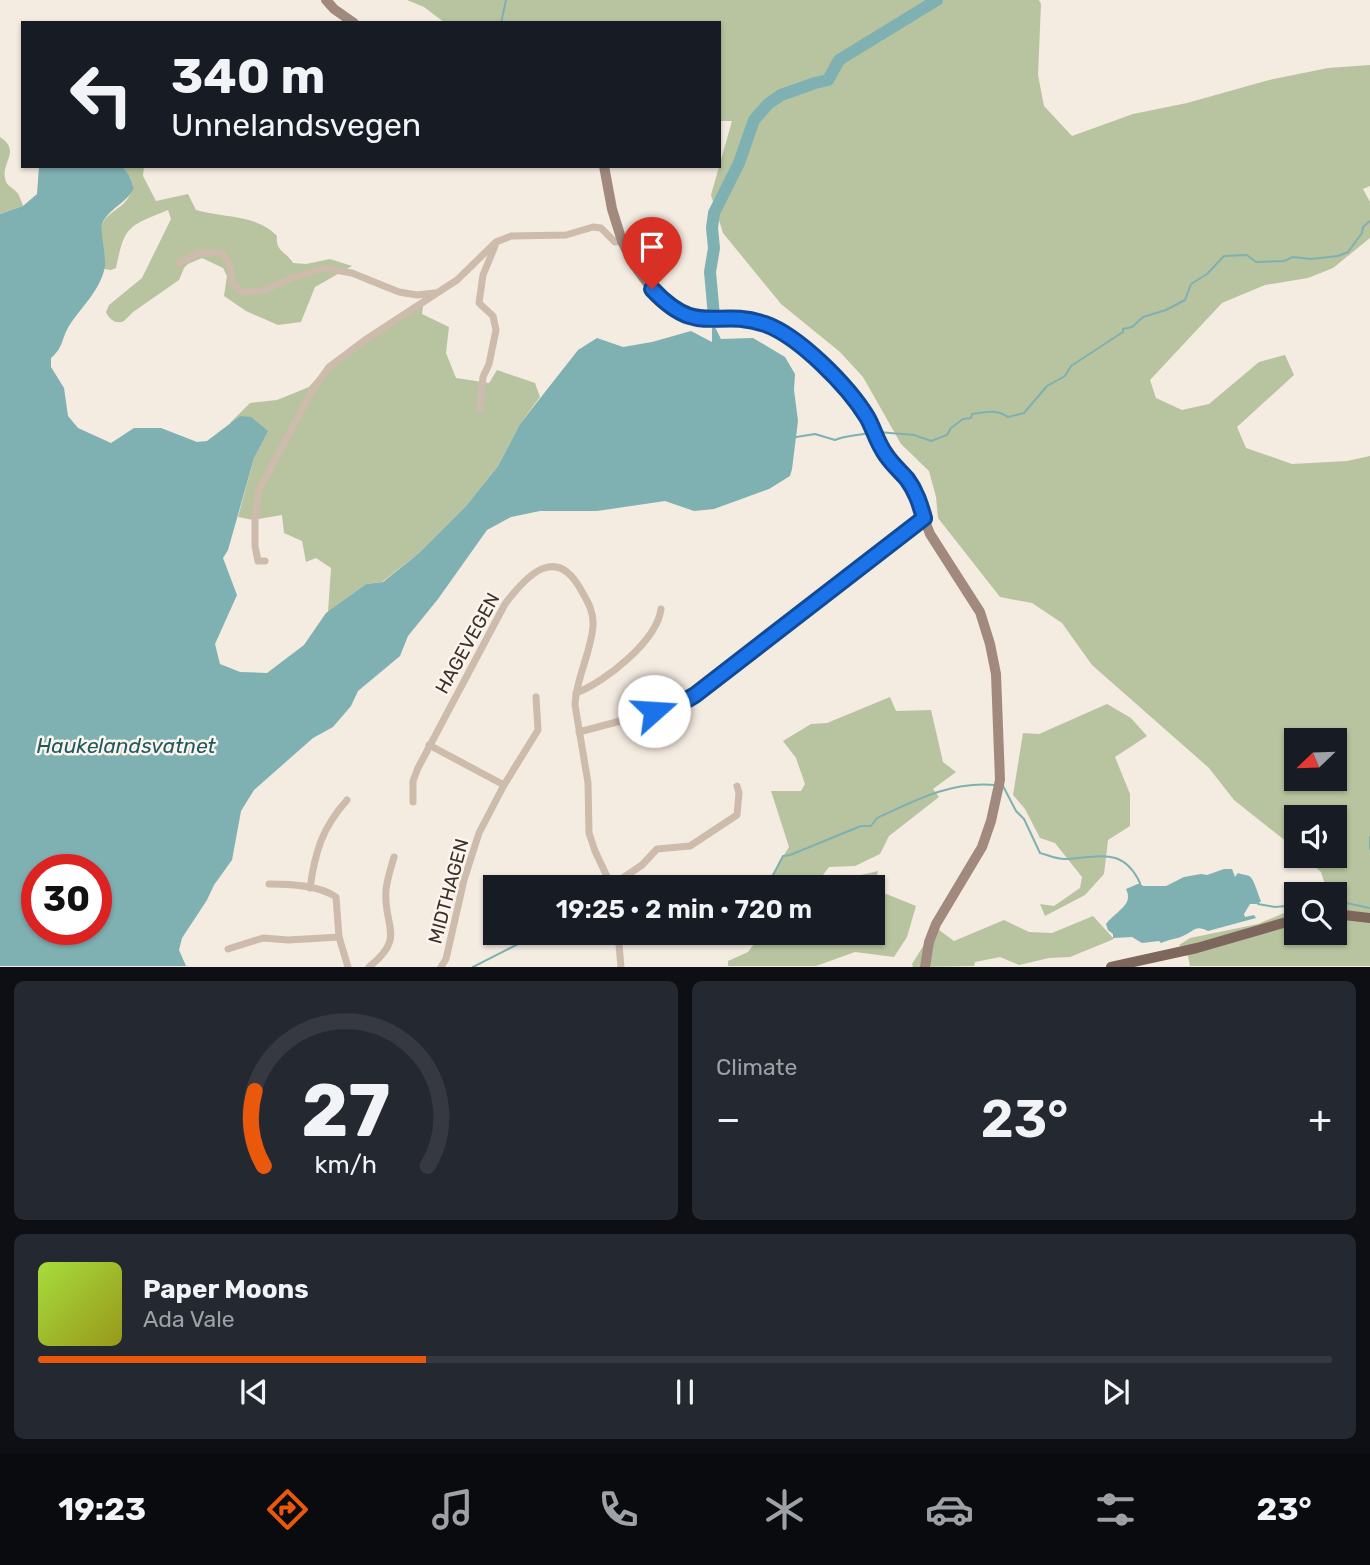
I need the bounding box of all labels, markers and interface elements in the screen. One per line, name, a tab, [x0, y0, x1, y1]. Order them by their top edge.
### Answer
text: 340 m	[171, 47, 325, 105]
icon: left	[56, 49, 147, 140]
text: Unnelandsvegen	[171, 106, 421, 144]
pin	[622, 217, 682, 289]
icon: arrive	[633, 228, 671, 266]
street label: HAGEVEGEN	[430, 589, 505, 698]
position arrow	[617, 674, 691, 748]
north arrow	[1284, 728, 1348, 791]
map controls	[1284, 728, 1347, 945]
water label: Haukelandsvatnet	[36, 733, 217, 758]
button: sound	[1284, 805, 1347, 868]
street label: MIDTHAGEN	[423, 836, 474, 946]
speed limit sign: 30	[21, 854, 112, 945]
button: search	[1284, 882, 1347, 945]
text: 19:25 · 2 min · 720 m	[556, 894, 812, 925]
text: Climate	[716, 1053, 797, 1081]
text: 27	[301, 1069, 391, 1155]
text: 23°	[981, 1088, 1068, 1150]
text: −	[716, 1096, 741, 1142]
text: +	[1308, 1096, 1332, 1142]
text: km/h	[315, 1150, 377, 1179]
text: Paper Moons	[143, 1274, 309, 1305]
text: Ada Vale	[143, 1305, 235, 1333]
icon: previous	[235, 1373, 273, 1411]
icon: pause	[666, 1373, 704, 1411]
icon: next	[1097, 1373, 1135, 1411]
icon: directions	[263, 1485, 312, 1534]
icon: music	[428, 1485, 477, 1534]
icon: phone	[594, 1485, 643, 1534]
icon: climate	[760, 1485, 809, 1534]
icon: car	[925, 1485, 974, 1534]
icon: filters	[1091, 1485, 1140, 1534]
text: 19:23	[58, 1490, 146, 1528]
text: 23°	[1257, 1490, 1312, 1528]

